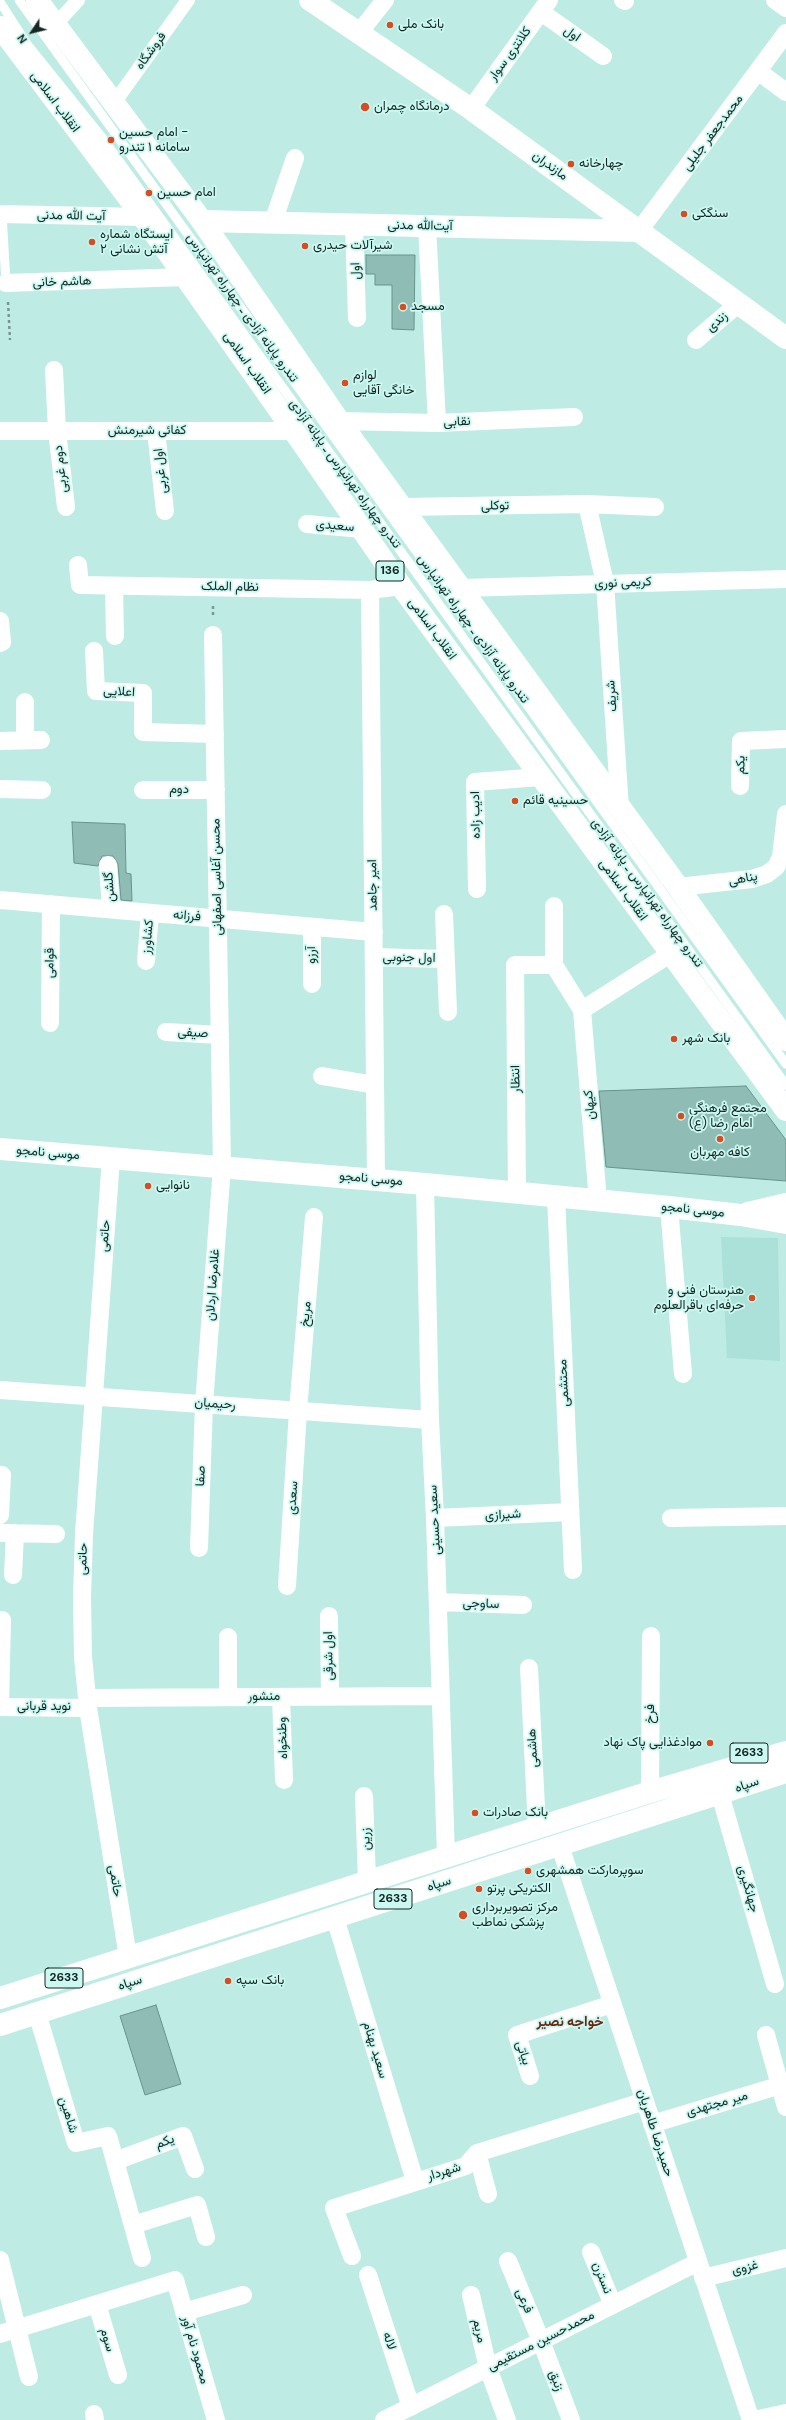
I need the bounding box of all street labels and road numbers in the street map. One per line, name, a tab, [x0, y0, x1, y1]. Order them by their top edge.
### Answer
street label: اول	[561, 23, 583, 45]
street label: کلانتری سوار	[485, 24, 535, 84]
street label: فروشگاه	[132, 29, 170, 73]
street label: انقلاب اسلامی	[27, 68, 83, 136]
street label: محمدجعفر جلیلی	[679, 92, 747, 174]
street label: مازندران	[529, 148, 571, 184]
street label: آیت الله مدنی	[37, 208, 105, 224]
street label: آیت‌الله مدنی	[387, 218, 453, 234]
street label: تندرو پایانه آزادی ـ چهارراه تهرانپارس	[183, 230, 301, 386]
street label: اول	[348, 262, 364, 280]
street label: هاشم خانی	[32, 273, 92, 291]
street label: زندی	[703, 308, 731, 336]
street label: انقلاب اسلامی	[220, 329, 274, 397]
street label: تندرو چهارراه تهرانپارس ـ پایانه آزادی	[286, 396, 404, 552]
street label: نقابی	[443, 414, 471, 430]
street label: کفائی شیرمنش	[108, 423, 186, 439]
street label: دوم غربی	[51, 444, 71, 494]
street label: اول غربی	[151, 448, 171, 494]
street label: توکلی	[481, 498, 509, 514]
street label: سعیدی	[315, 517, 355, 535]
street label: تندرو پایانه آزادی ـ چهارراه تهرانپارس	[414, 551, 532, 707]
road number: 136	[376, 561, 404, 581]
street label: کریمی نوری	[594, 574, 652, 592]
street label: نظام الملک	[201, 579, 259, 595]
street label: انقلاب اسلامی	[404, 595, 460, 663]
street label: شریف	[603, 680, 621, 712]
street label: اعلایی	[103, 683, 135, 701]
street label: یکم	[733, 755, 749, 775]
street label: دوم	[169, 782, 189, 798]
street label: ادیب زاده	[468, 791, 484, 839]
street label: تندرو چهارراه تهرانپارس ـ پایانه آزادی	[588, 815, 706, 971]
street label: محسن آغاسی اصفهانی	[208, 818, 226, 936]
street label: انقلاب اسلامی	[595, 856, 651, 924]
street label: امیر جاهد	[365, 859, 381, 911]
street label: پناهی	[727, 869, 759, 889]
street label: گلشن	[101, 871, 119, 903]
street label: فرزانه	[172, 907, 202, 925]
street label: کشاورز	[139, 919, 157, 955]
street label: آرزو	[304, 946, 320, 964]
street label: قوامی	[42, 948, 58, 978]
street label: اول جنوبی	[382, 950, 436, 966]
street label: صیفی	[177, 1024, 209, 1042]
street label: انتظار	[508, 1065, 524, 1093]
street label: کیهان	[581, 1089, 599, 1121]
street label: موسی نامجو	[16, 1142, 80, 1164]
street label: موسی نامجو	[339, 1168, 403, 1190]
street label: موسی نامجو	[661, 1199, 725, 1221]
street label: حاتمی	[96, 1219, 114, 1253]
street label: غلامرضا اردلان	[203, 1248, 223, 1322]
street label: مریخ	[297, 1301, 315, 1327]
street label: محتشمی	[555, 1359, 573, 1407]
street label: رحیمیان	[194, 1395, 236, 1413]
street label: صفا	[193, 1465, 209, 1487]
street label: سعدی	[284, 1481, 302, 1515]
street label: سعید حسینی	[425, 1485, 445, 1555]
street label: شیرازی	[485, 1506, 521, 1524]
street label: حاتمی	[75, 1543, 91, 1575]
street label: ساوجی	[462, 1596, 500, 1612]
street label: اول شرقی	[321, 1631, 337, 1681]
street label: منشور	[248, 1689, 280, 1705]
street label: نوید قربانی	[17, 1699, 71, 1715]
street label: فرخ	[643, 1704, 659, 1724]
street label: وطنخواه	[274, 1717, 292, 1759]
street label: هاشمی	[524, 1728, 542, 1768]
road number: 2633	[730, 1743, 768, 1763]
street label: سپاه	[733, 1774, 761, 1796]
street label: زرین	[358, 1827, 374, 1851]
street label: حاتمی	[105, 1864, 125, 1898]
street label: جهانگیری	[734, 1864, 762, 1914]
street label: سپاه	[425, 1873, 453, 1895]
road number: 2633	[374, 1889, 412, 1909]
road number: 2633	[45, 1968, 83, 1988]
street label: سپاه	[116, 1972, 144, 1994]
street label: سعید بهنام	[359, 2020, 391, 2080]
street label: بیاتی	[512, 2039, 534, 2067]
street label: حمیدرضا طاهریان	[634, 2087, 676, 2179]
street label: میر مجتهدی	[684, 2088, 750, 2120]
street label: شاهین	[55, 2095, 81, 2135]
street label: یکم	[153, 2131, 177, 2153]
street label: شهردار	[425, 2160, 463, 2184]
street label: غزوی	[730, 2257, 760, 2279]
street label: نسترن	[589, 2260, 615, 2296]
street label: فرعی	[512, 2286, 536, 2316]
street label: محمدحسین مستقیمی	[485, 2307, 597, 2375]
street label: محمود نام آور	[178, 2314, 212, 2386]
street label: مریم	[469, 2317, 489, 2345]
street label: سوم	[96, 2326, 118, 2354]
street label: لاله	[379, 2330, 399, 2352]
street label: زنبق	[545, 2368, 567, 2394]

